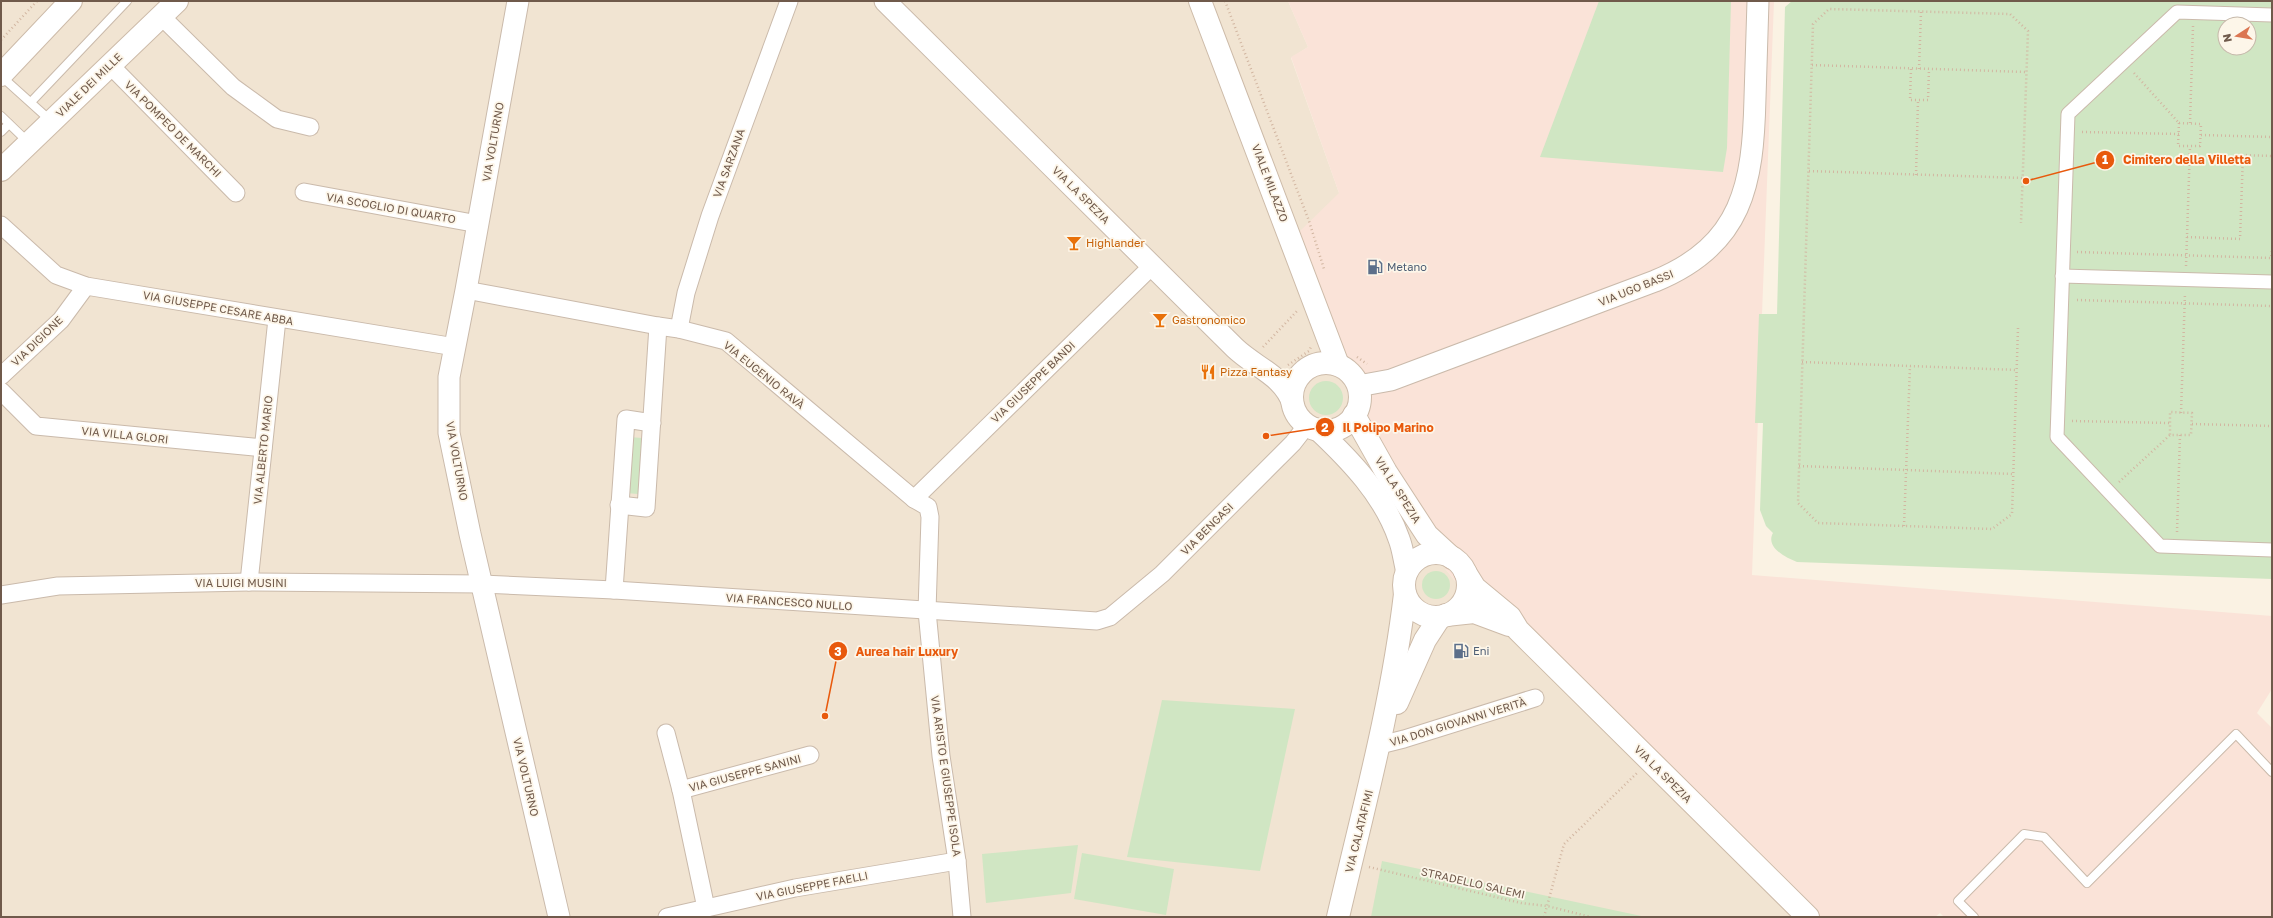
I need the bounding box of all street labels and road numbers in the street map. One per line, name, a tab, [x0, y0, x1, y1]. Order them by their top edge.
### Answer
street label: VIALE DEI MILLE	[53, 50, 125, 119]
street label: VIA POMPEO DE MARCHI	[122, 78, 224, 180]
street label: VIA VOLTURNO	[479, 101, 506, 183]
street label: VIA SARZANA	[710, 126, 747, 199]
street label: VIALE MILAZZO	[1250, 142, 1291, 223]
street label: VIA LA SPEZIA	[1050, 163, 1113, 227]
street label: VIA SCOGLIO DI QUARTO	[325, 190, 457, 225]
street label: VIA UGO BASSI	[1596, 267, 1675, 308]
street label: VIA GIUSEPPE CESARE ABBA	[142, 288, 295, 327]
street label: VIA DIGIONE	[8, 313, 65, 368]
street label: VIA EUGENIO RAVÀ	[721, 338, 808, 412]
street label: VIA GIUSEPPE BANDI	[988, 338, 1077, 425]
street label: VIA ALBERTO MARIO	[250, 395, 275, 505]
street label: VIA VOLTURNO	[444, 420, 471, 502]
street label: VIA VILLA GLORI	[81, 423, 169, 446]
street label: VIA LA SPEZIA	[1373, 454, 1424, 526]
street label: VIA BENGASI	[1178, 500, 1236, 558]
street label: VIA LUIGI MUSINI	[195, 576, 287, 589]
street label: VIA FRANCESCO NULLO	[725, 591, 853, 612]
street label: VIA DON GIOVANNI VERITÀ	[1388, 694, 1528, 749]
street label: VIA ARISTO E GIUSEPPE ISOLA	[929, 695, 964, 858]
street label: VIA VOLTURNO	[511, 736, 542, 818]
street label: VIA LA SPEZIA	[1632, 742, 1695, 806]
street label: VIA GIUSEPPE SANINI	[687, 751, 802, 794]
street label: VIA CALATAFIMI	[1342, 788, 1375, 874]
street label: STRADELLO SALEMI	[1420, 864, 1526, 901]
street label: VIA GIUSEPPE FAELLI	[755, 868, 869, 903]

